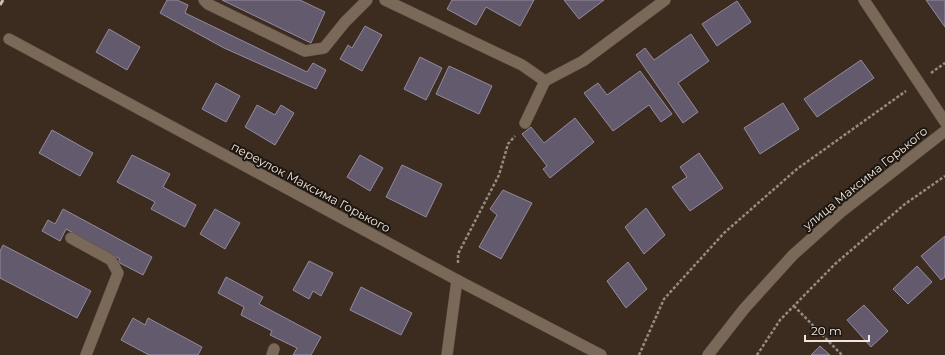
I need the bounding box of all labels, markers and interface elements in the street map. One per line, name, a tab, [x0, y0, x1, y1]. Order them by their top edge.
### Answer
street label: улица Максима Горького	[799, 123, 931, 234]
street label: переулок Максима Горького	[229, 139, 394, 236]
scale bar	[805, 317, 869, 343]
text: 20 m	[811, 323, 842, 338]

